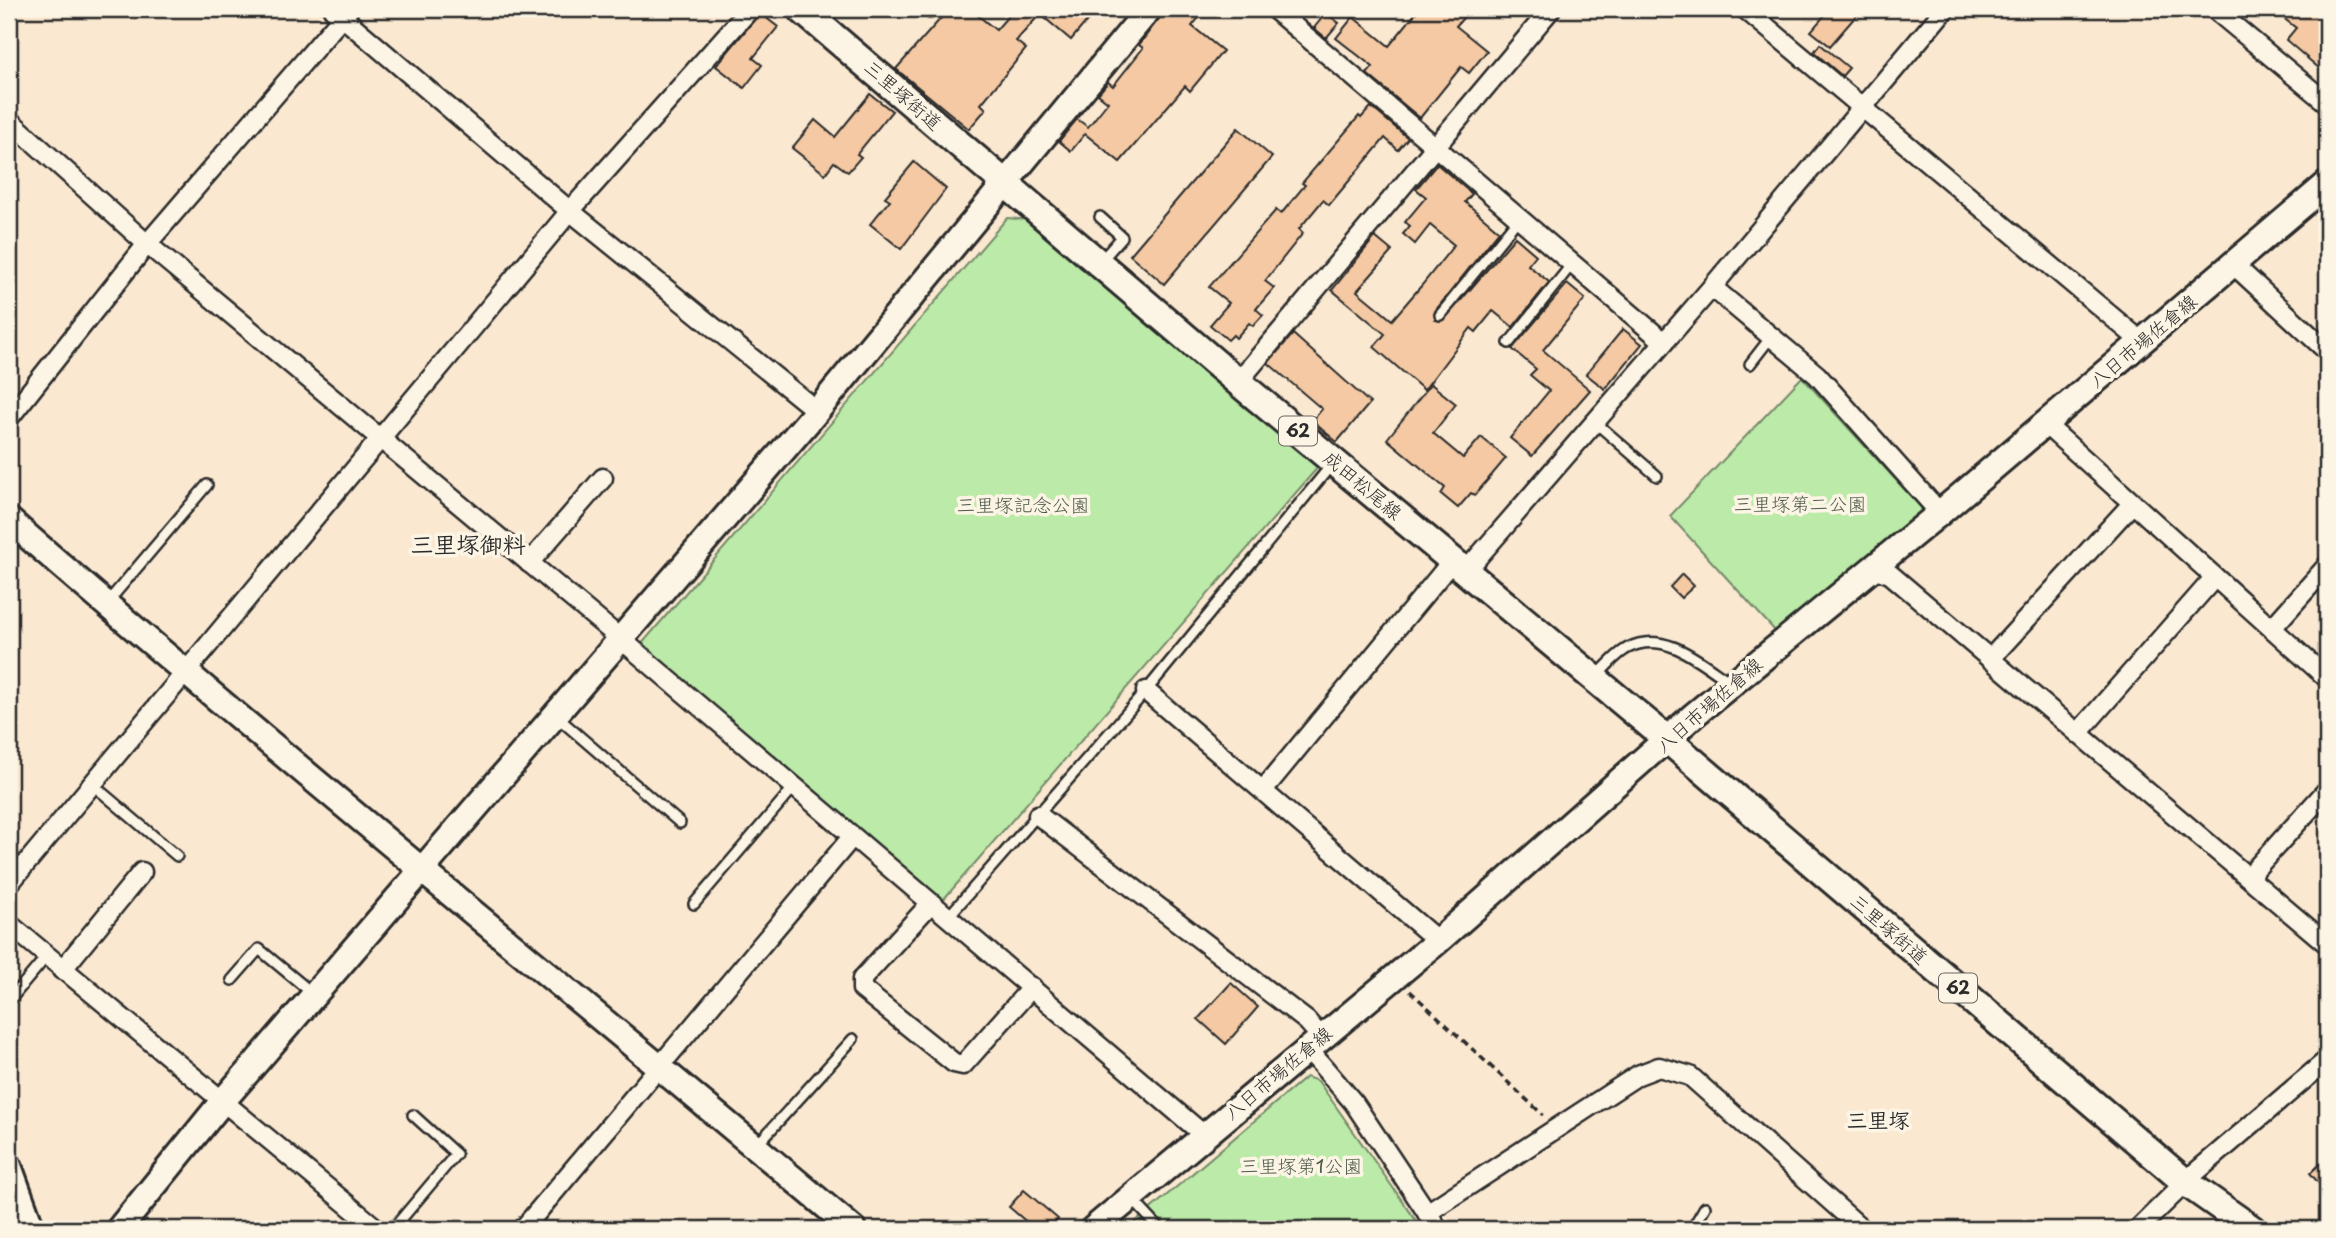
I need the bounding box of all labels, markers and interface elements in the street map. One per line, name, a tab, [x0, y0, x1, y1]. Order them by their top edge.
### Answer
street label: 三里塚街道	[859, 53, 949, 136]
street label: 八日市場佐倉線	[2082, 287, 2202, 394]
road number: 62	[1279, 416, 1317, 446]
street label: 成田松尾線	[1318, 443, 1409, 525]
park label: 三里塚第二公園	[1733, 489, 1867, 517]
park label: 三里塚記念公園	[956, 490, 1090, 518]
district label: 三里塚御料	[411, 526, 527, 561]
street label: 八日市場佐倉線	[1649, 650, 1768, 758]
street label: 三里塚街道	[1845, 887, 1935, 970]
road number: 62	[1939, 973, 1977, 1002]
street label: 八日市場佐倉線	[1217, 1019, 1337, 1126]
district label: 三里塚	[1847, 1103, 1910, 1135]
park label: 三里塚第1公園	[1240, 1151, 1362, 1179]

